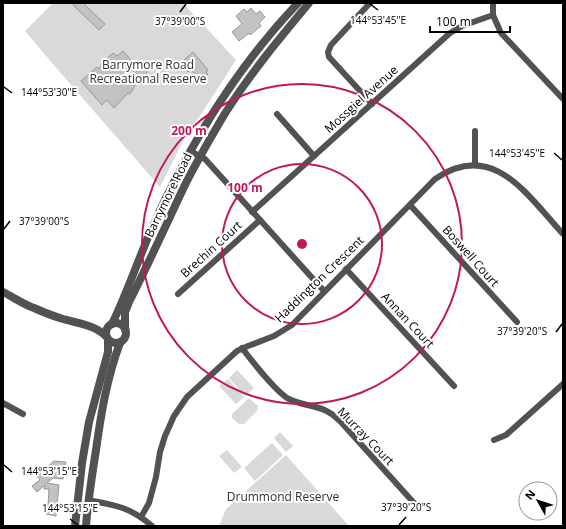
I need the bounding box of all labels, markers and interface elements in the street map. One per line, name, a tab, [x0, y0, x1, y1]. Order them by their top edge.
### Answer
scale bar	[430, 8, 510, 34]
text: 144°53'45"E	[350, 13, 406, 27]
text: 100 m	[436, 13, 471, 30]
text: 37°39'00"S	[155, 14, 205, 28]
park label: Barrymore Road Recreational Reserve	[89, 56, 207, 87]
street label: Mossgiel Avenue	[321, 61, 402, 137]
text: 144°53'30"E	[21, 85, 77, 99]
text: 200 m	[171, 122, 207, 139]
text: 144°53'45"E	[489, 146, 545, 160]
street label: Barrymore Road	[140, 150, 196, 240]
text: 100 m	[227, 179, 263, 196]
text: 37°39'00"S	[19, 214, 69, 228]
street label: Brechin Court	[177, 217, 245, 281]
street label: Boswell Court	[439, 222, 503, 290]
street label: Haddington Crescent	[271, 232, 367, 326]
centre of rings	[295, 237, 309, 251]
street label: Annan Court	[378, 288, 438, 352]
text: 37°39'20"S	[497, 324, 547, 338]
street label: Murray Court	[334, 403, 398, 469]
text: 144°53'15"E	[21, 464, 77, 478]
north arrow	[518, 481, 558, 521]
text: N	[521, 486, 538, 503]
park label: Drummond Reserve	[227, 488, 339, 505]
text: 37°39'20"S	[381, 500, 431, 514]
text: 144°53'15"E	[42, 501, 98, 515]

